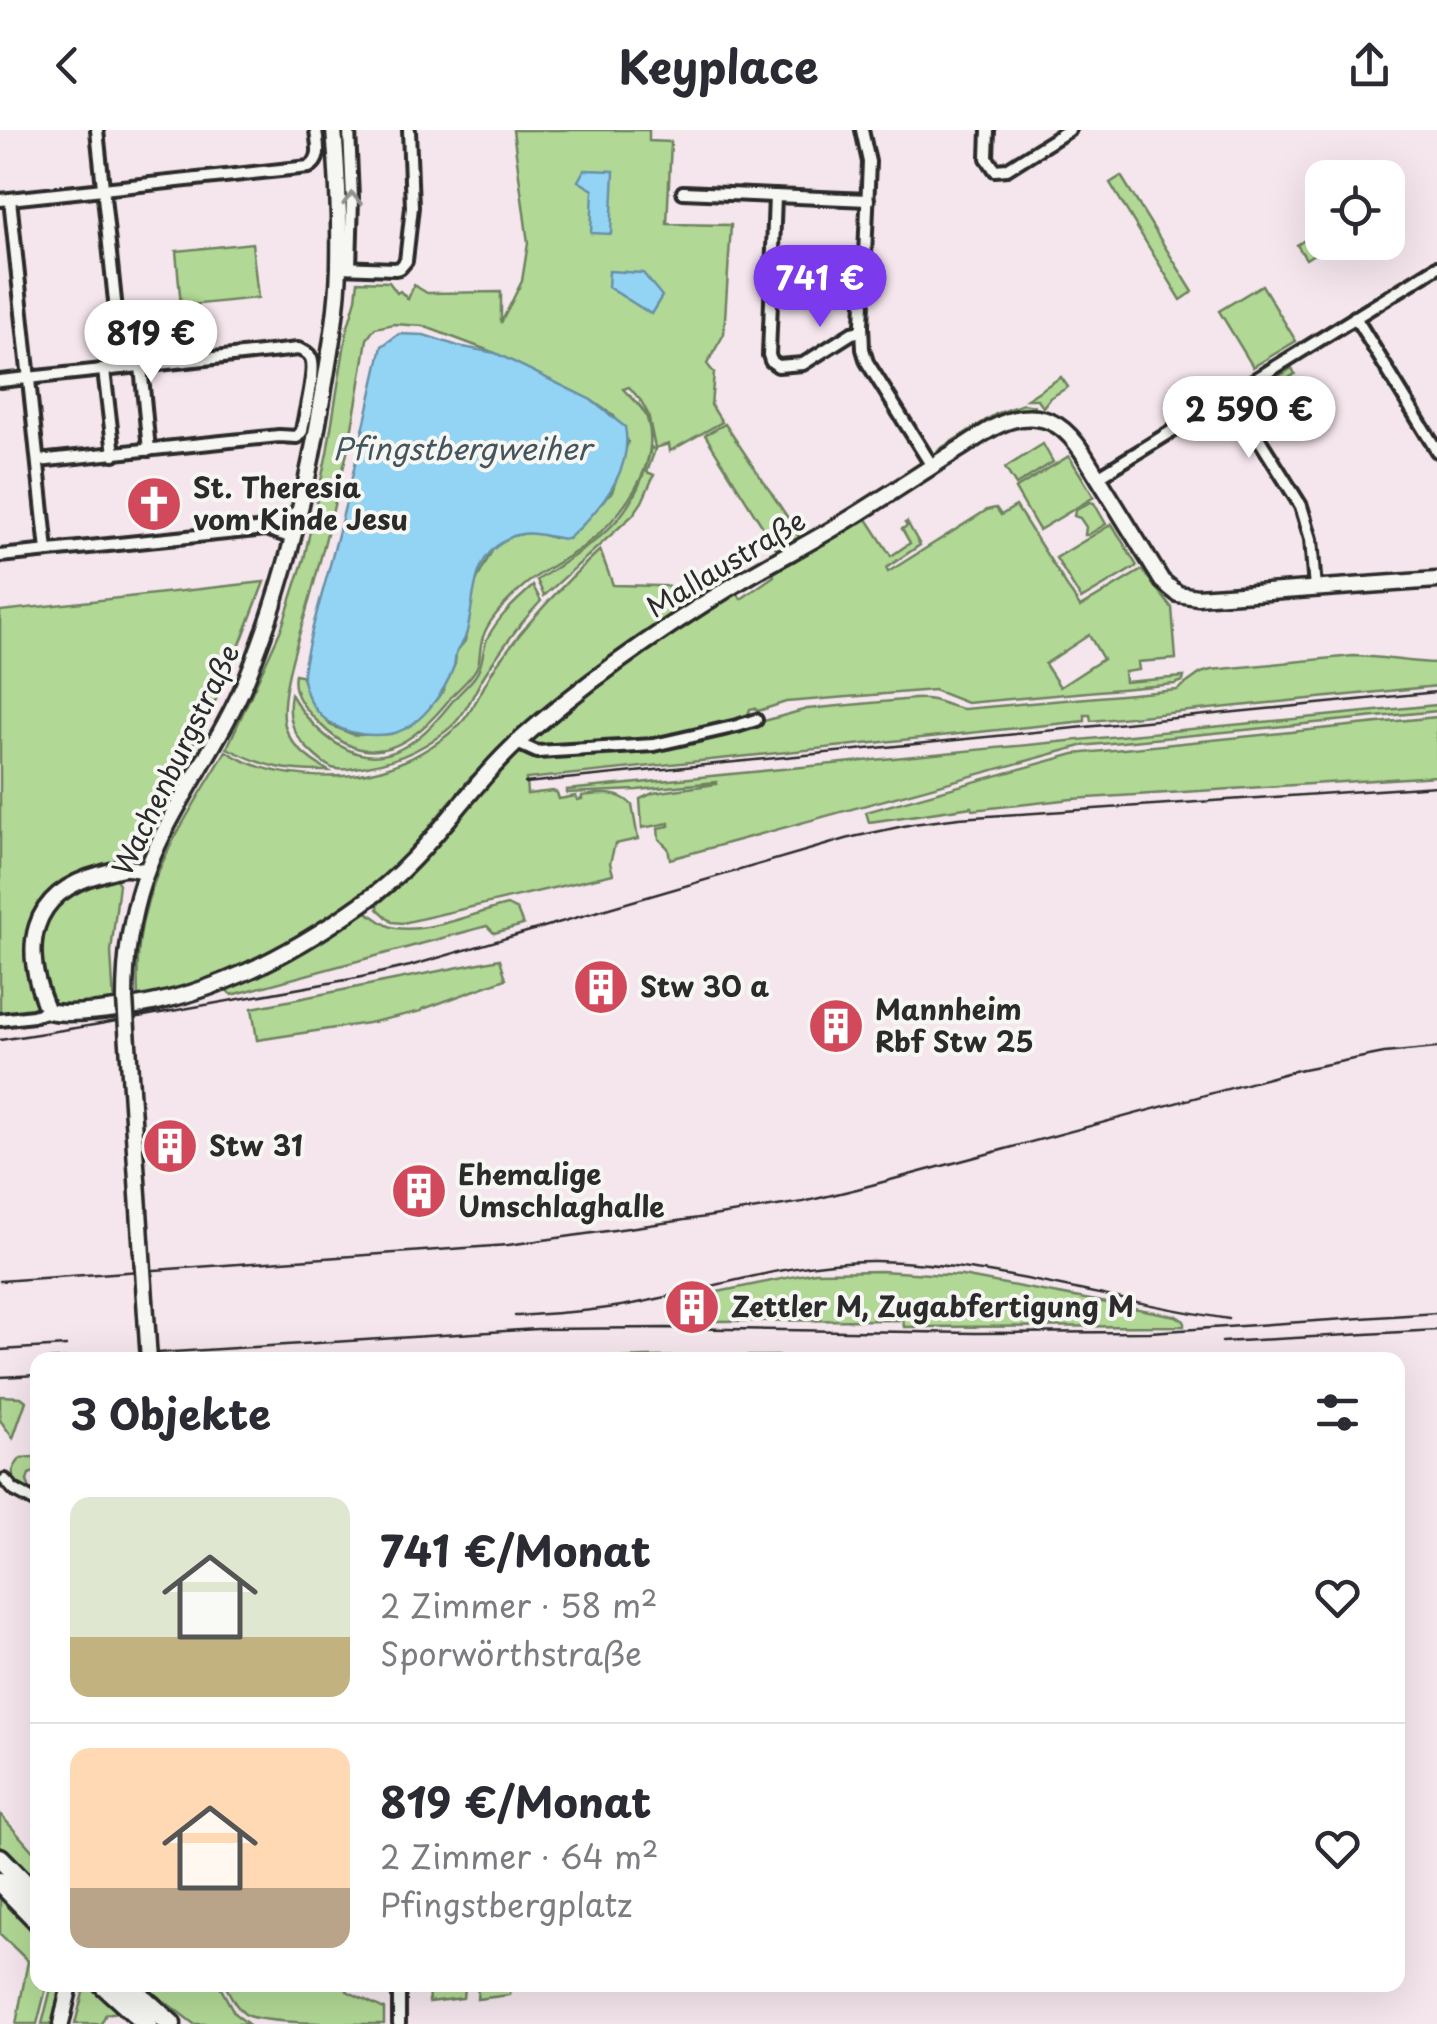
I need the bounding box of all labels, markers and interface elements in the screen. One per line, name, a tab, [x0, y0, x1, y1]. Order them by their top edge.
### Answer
text: Keyplace	[618, 31, 819, 99]
icon: back	[40, 38, 95, 93]
icon: share	[1342, 38, 1397, 93]
map controls	[1305, 160, 1405, 260]
button: locate	[1305, 160, 1405, 260]
one-way arrow	[341, 190, 363, 206]
pin: 741 €	[750, 245, 890, 330]
text: 741 €	[776, 253, 864, 301]
pin: 819 €	[81, 300, 221, 385]
text: 819 €	[106, 308, 196, 356]
pin: 2 590 €	[1157, 376, 1341, 461]
text: 2 590 €	[1185, 384, 1313, 432]
water label: Pfingstbergweiher	[333, 425, 595, 470]
place label: St. Theresia vom Kinde Jesu	[193, 465, 408, 540]
church icon: St. Theresia vom Kinde Jesu	[124, 474, 184, 534]
street label: Mallaustraße	[637, 498, 813, 627]
street label: Wachenburgstraße	[100, 636, 249, 882]
building icon: Stw 30 a	[571, 957, 631, 1017]
place label: Stw 30 a	[640, 964, 769, 1007]
place label: Mannheim Rbf Stw 25	[875, 987, 1034, 1062]
building icon: Mannheim Rbf Stw 25	[806, 996, 866, 1056]
building icon: Stw 31	[140, 1116, 200, 1176]
place label: Stw 31	[209, 1123, 303, 1166]
place label: Ehemalige Umschlaghalle	[458, 1152, 664, 1227]
building icon: Ehemalige Umschlaghalle	[389, 1161, 449, 1221]
building icon: Zettler M, Zugabfertigung M	[662, 1277, 722, 1337]
place label: Zettler M, Zugabfertigung M	[731, 1284, 1134, 1327]
text: 3 Objekte	[70, 1381, 271, 1444]
icon: filters	[1310, 1385, 1365, 1440]
text: 741 €/Monat	[380, 1518, 651, 1581]
icon: home	[150, 1537, 270, 1657]
icon: heart	[1310, 1570, 1365, 1625]
text: 2 Zimmer · 58 m²	[380, 1581, 657, 1629]
text: Sporwörthstraße	[380, 1629, 642, 1677]
text: 819 €/Monat	[380, 1769, 651, 1832]
icon: home	[150, 1788, 270, 1908]
icon: heart	[1310, 1821, 1365, 1876]
text: 2 Zimmer · 64 m²	[380, 1832, 658, 1880]
text: Pfingstbergplatz	[380, 1880, 632, 1928]

